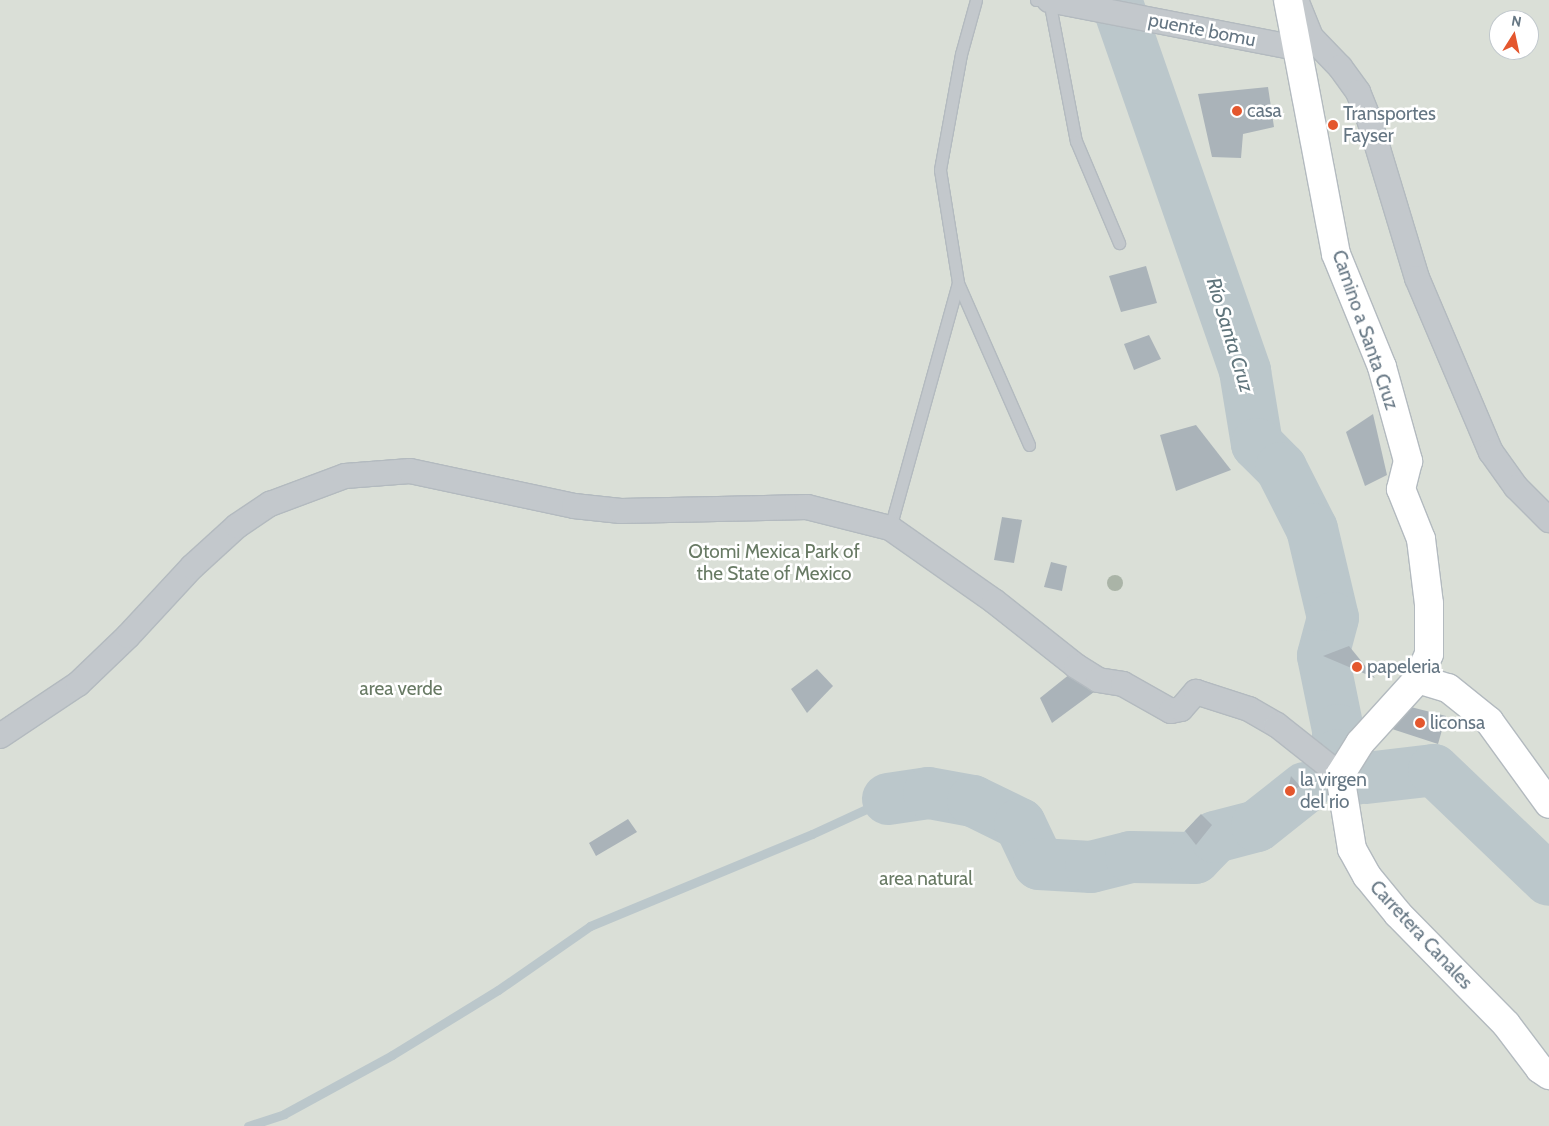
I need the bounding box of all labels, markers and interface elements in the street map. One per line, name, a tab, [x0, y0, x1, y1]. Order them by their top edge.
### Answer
street label: puente bomu	[1146, 8, 1258, 52]
north arrow	[1489, 10, 1539, 60]
text: N	[1510, 11, 1523, 31]
place label: casa	[1247, 100, 1282, 122]
place label: Transportes Fayser	[1343, 103, 1436, 147]
marker: casa	[1231, 105, 1243, 117]
marker: Transportes Fayser	[1327, 119, 1339, 131]
street label: Camino a Santa Cruz	[1327, 247, 1403, 413]
water label: Río Santa Cruz	[1201, 275, 1259, 395]
park label: Otomi Mexica Park of the State of Mexico	[688, 541, 860, 585]
place label: papeleria	[1367, 656, 1440, 678]
marker: papeleria	[1351, 661, 1363, 673]
park label: area verde	[360, 678, 442, 700]
place label: liconsa	[1430, 712, 1485, 734]
marker: liconsa	[1414, 717, 1426, 729]
place label: la virgen del rio	[1300, 769, 1367, 813]
marker: la virgen del rio	[1284, 785, 1296, 797]
park label: area natural	[879, 868, 973, 890]
street label: Carretera Canales	[1365, 876, 1477, 994]

